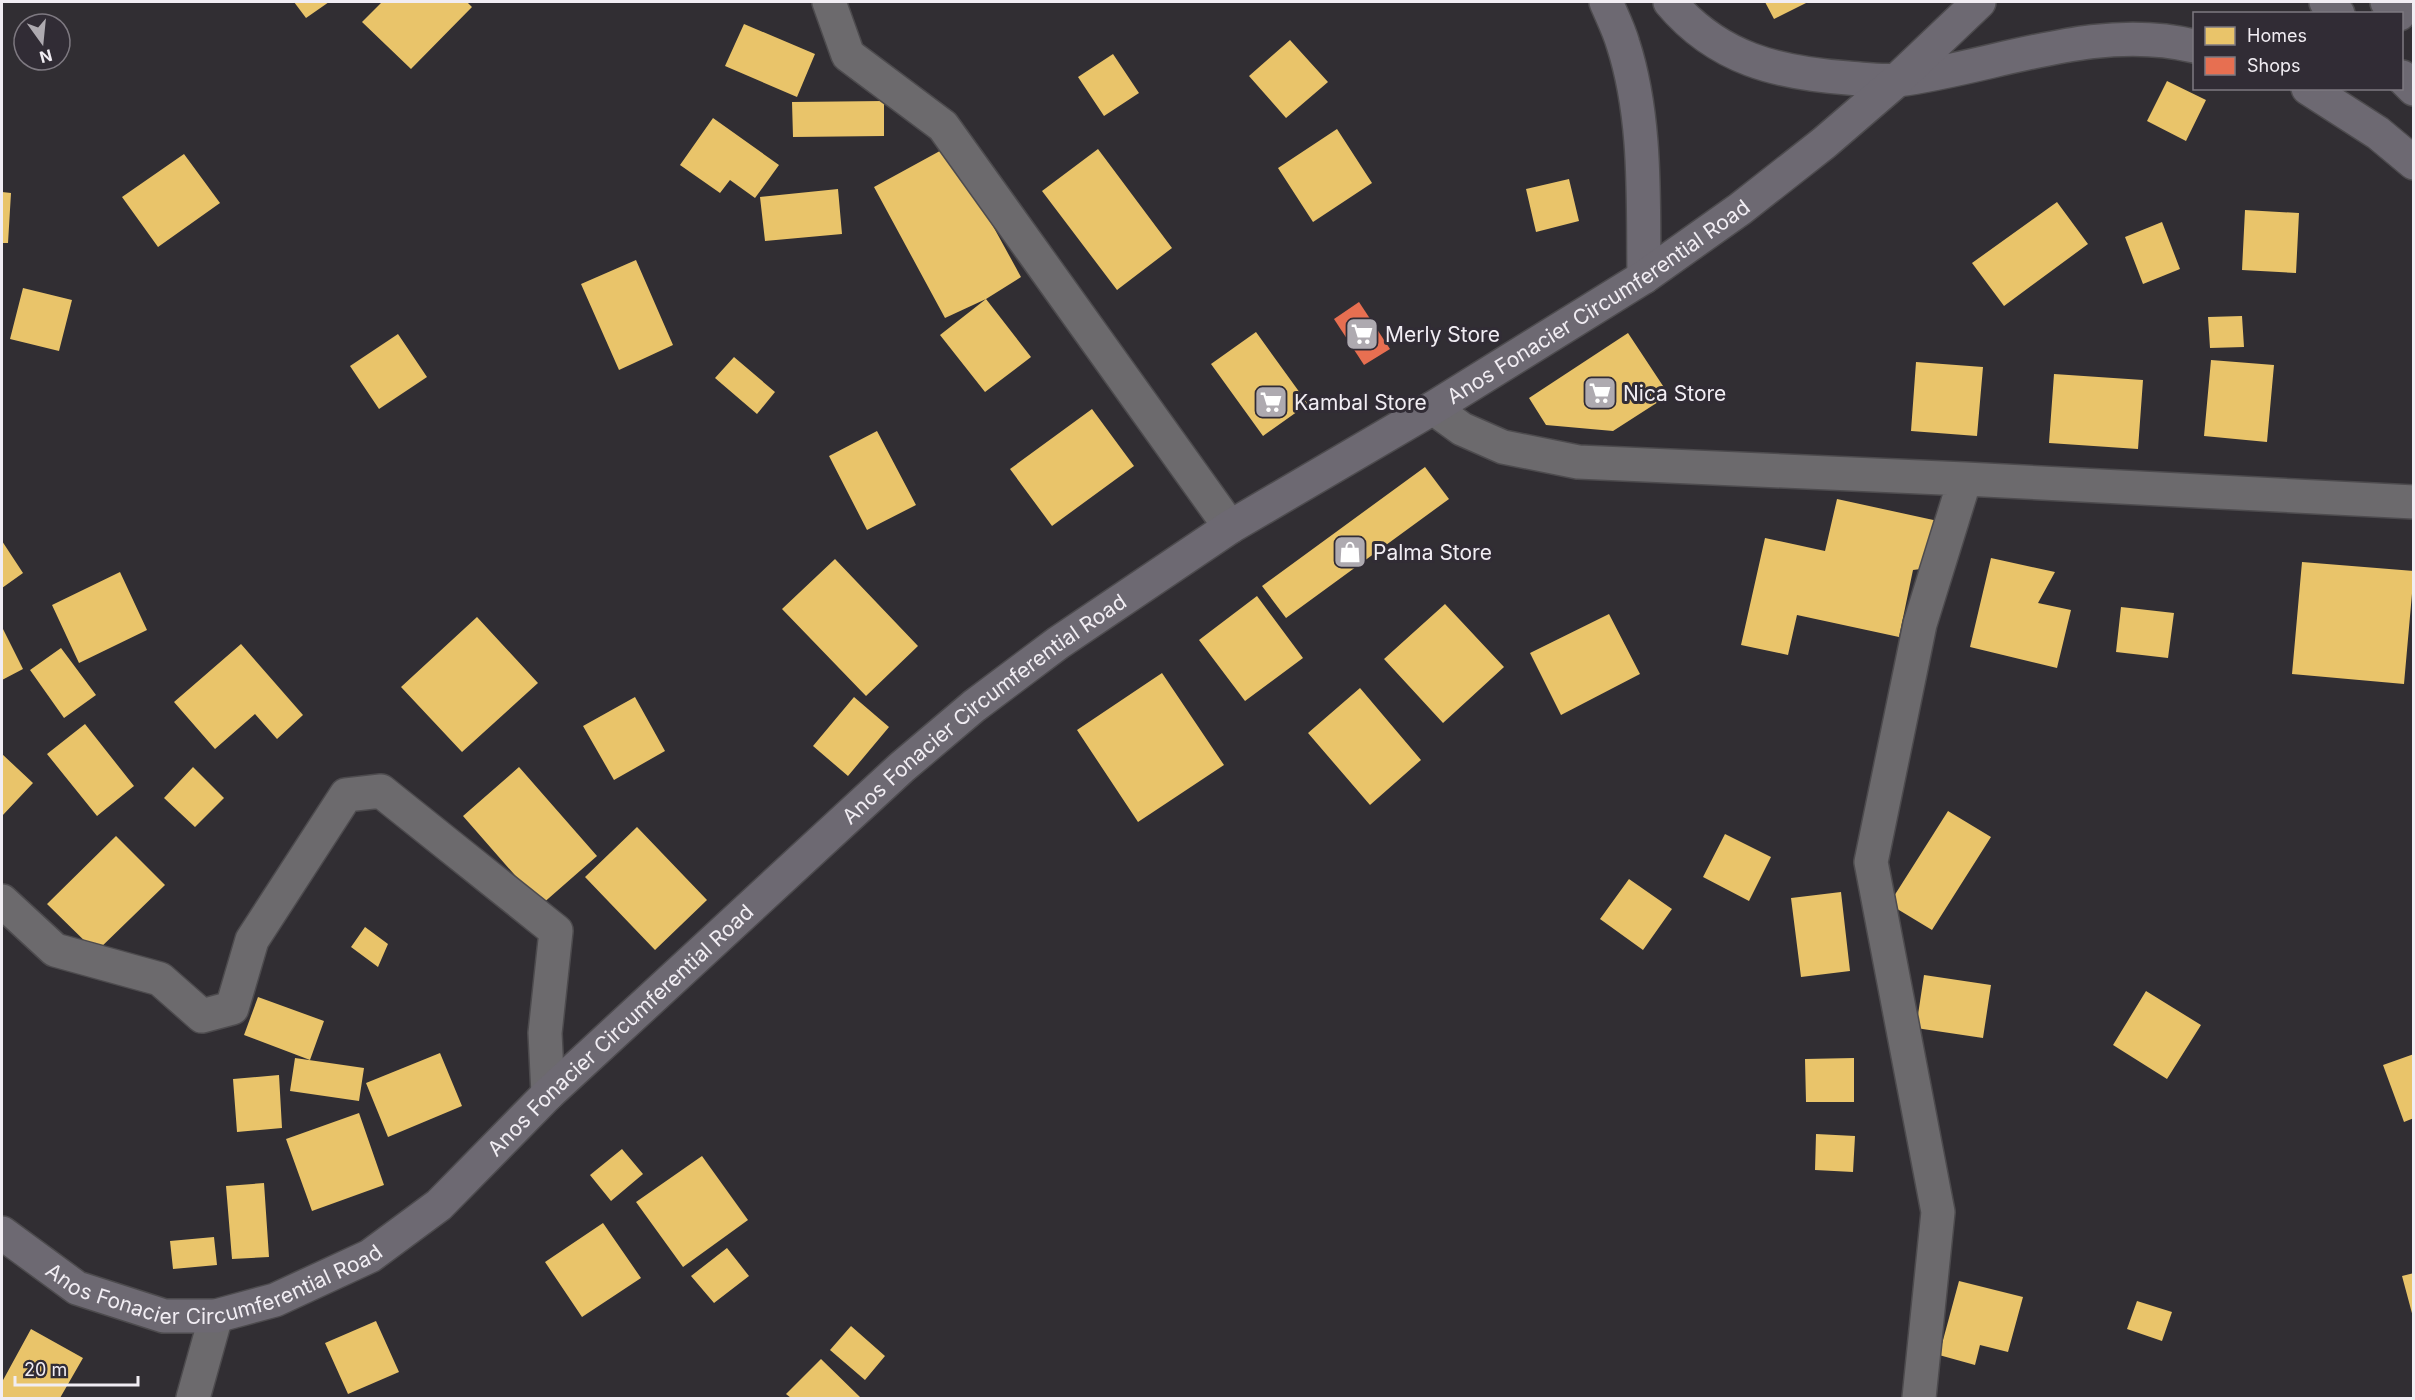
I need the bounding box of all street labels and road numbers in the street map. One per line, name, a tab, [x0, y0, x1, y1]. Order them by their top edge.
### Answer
street label: Anos Fonacier Circumferential Road	[1442, 194, 1754, 409]
street label: Anos Fonacier Circumferential Road	[837, 588, 1131, 829]
street label: Anos Fonacier Circumferential Road	[482, 899, 758, 1161]
street label: Anos Fonacier Circumferential Road	[35, 1230, 391, 1274]

